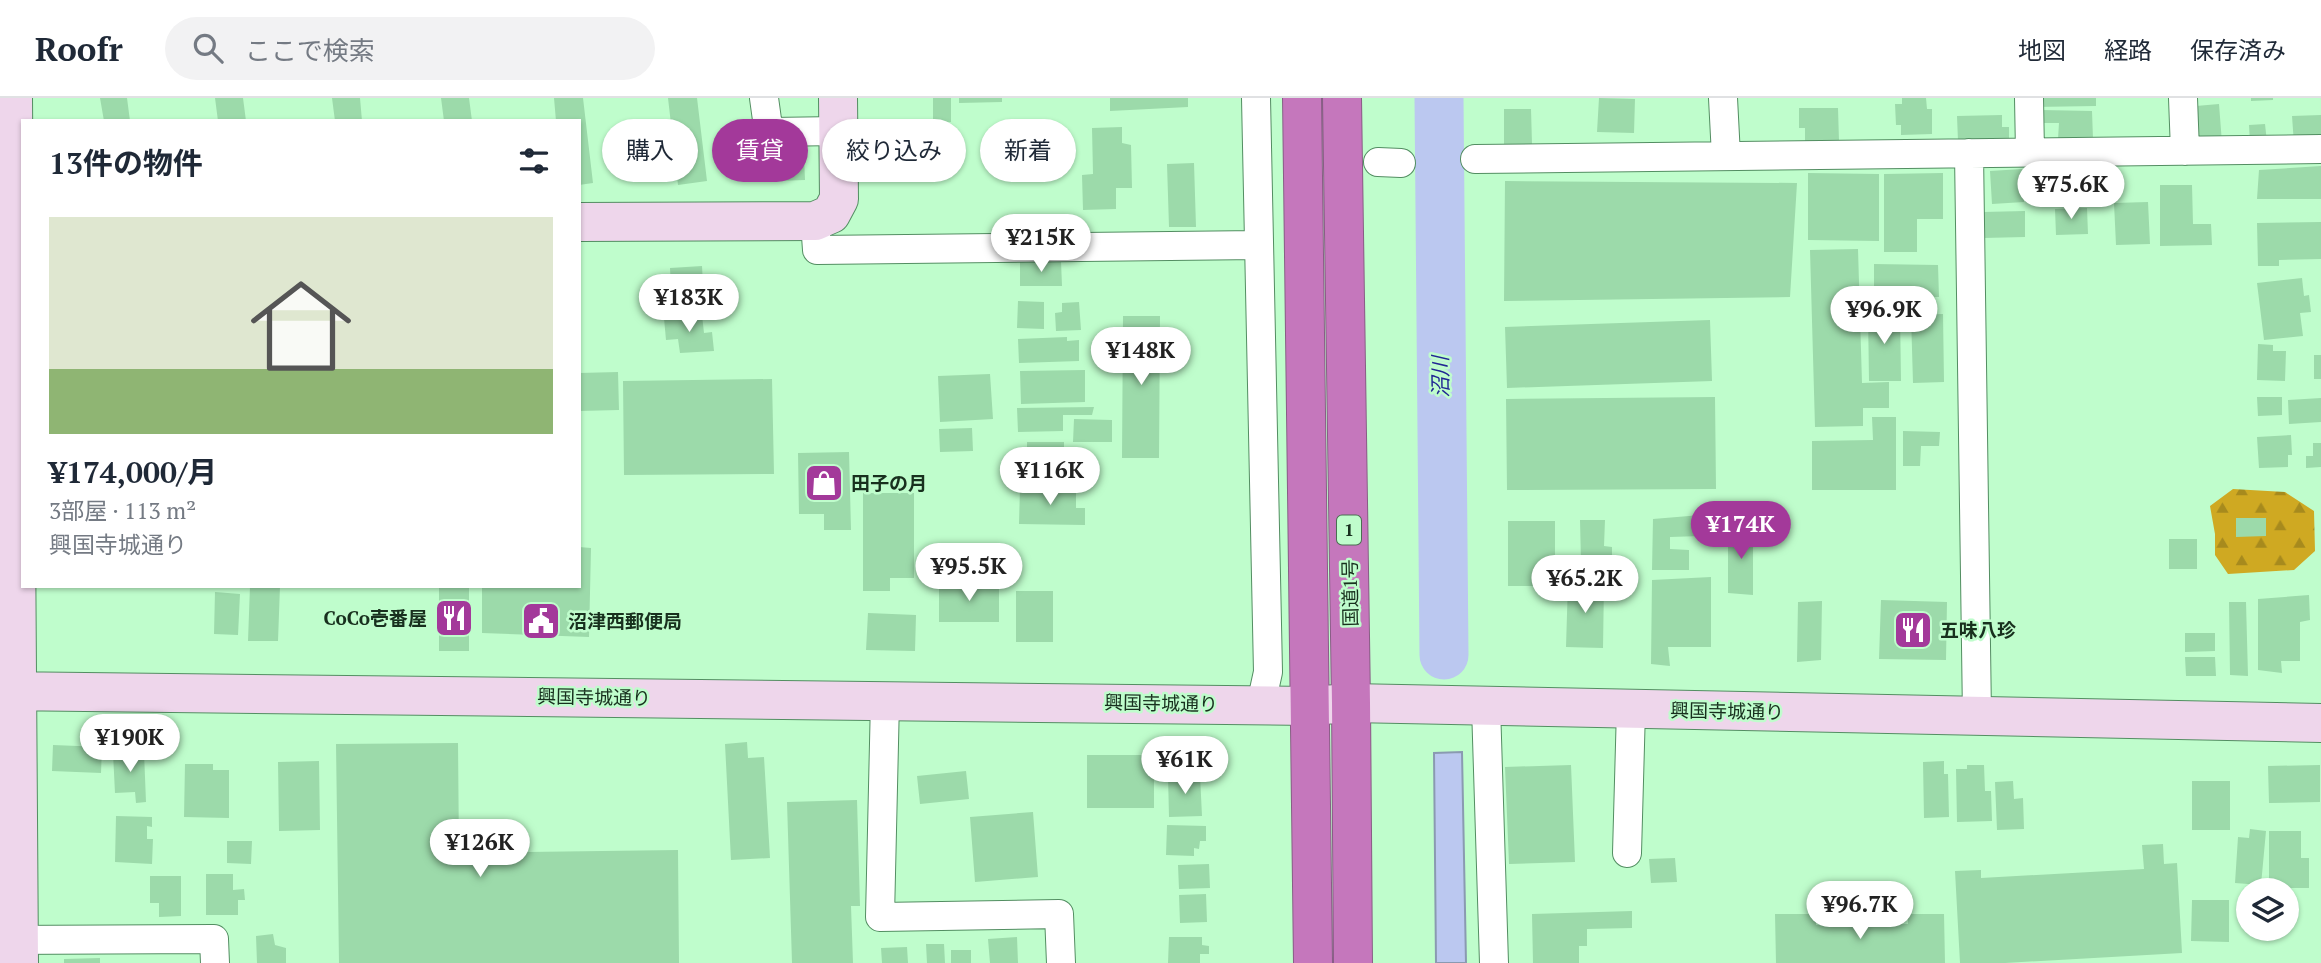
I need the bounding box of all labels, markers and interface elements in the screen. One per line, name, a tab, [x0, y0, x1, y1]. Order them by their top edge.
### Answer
search box	[165, 17, 655, 80]
text: Roofr	[35, 27, 123, 70]
icon: search	[189, 29, 227, 67]
text: ここで検索	[245, 33, 375, 67]
text: 地図	[2018, 34, 2066, 66]
text: 経路	[2104, 34, 2152, 66]
text: 保存済み	[2190, 34, 2286, 66]
chip: 購入	[602, 119, 698, 182]
chip: 賃貸	[712, 119, 808, 182]
chip: 絞り込み	[822, 119, 966, 182]
chip: 新着	[980, 119, 1076, 182]
icon: filters	[515, 142, 553, 180]
text: 13件の物件	[49, 143, 203, 183]
pin: ¥75.6K	[2014, 162, 2128, 221]
text: ¥75.6K	[2033, 168, 2109, 199]
pin: ¥215K	[992, 214, 1090, 274]
text: ¥215K	[1007, 221, 1075, 252]
icon: home	[238, 263, 364, 389]
pin: ¥183K	[640, 274, 738, 334]
text: ¥183K	[655, 281, 723, 312]
pin: ¥96.9K	[1827, 286, 1941, 346]
text: ¥96.9K	[1846, 293, 1922, 324]
pin: ¥148K	[1092, 328, 1190, 387]
text: ¥148K	[1107, 334, 1175, 365]
water label: 沼川	[1426, 354, 1454, 398]
pin: ¥116K	[1001, 448, 1099, 507]
text: ¥174,000/月	[49, 452, 217, 492]
text: ¥116K	[1016, 454, 1084, 485]
shop icon: 田子の月	[803, 462, 845, 504]
place label: 田子の月	[851, 470, 927, 495]
text: 3部屋 · 113 m²	[49, 495, 196, 526]
pin: ¥174K	[1692, 502, 1790, 561]
text: ¥174K	[1707, 508, 1775, 539]
road number: 1	[1337, 516, 1361, 544]
text: 興国寺城通り	[49, 529, 187, 560]
pin: ¥95.5K	[912, 544, 1026, 603]
text: ¥95.5K	[931, 550, 1007, 581]
pin: ¥65.2K	[1528, 556, 1642, 615]
street label: 国道1号	[1336, 559, 1363, 627]
text: ¥65.2K	[1547, 562, 1623, 593]
restaurant icon: CoCo壱番屋	[433, 597, 475, 639]
public building icon: 沼津西郵便局	[520, 600, 562, 642]
place label: CoCo壱番屋	[323, 605, 427, 630]
place label: 沼津西郵便局	[568, 608, 682, 633]
restaurant icon: 五味八珍	[1892, 609, 1934, 651]
place label: 五味八珍	[1940, 617, 2016, 642]
street label: 興国寺城通り	[537, 683, 651, 710]
street label: 興国寺城通り	[1104, 689, 1218, 716]
street label: 興国寺城通り	[1670, 697, 1784, 724]
pin: ¥190K	[81, 714, 179, 774]
text: ¥190K	[96, 721, 164, 752]
pin: ¥61K	[1144, 736, 1226, 796]
text: ¥61K	[1157, 743, 1213, 774]
pin: ¥126K	[431, 820, 529, 879]
text: ¥126K	[446, 826, 514, 857]
map controls	[2236, 878, 2299, 941]
button: layers	[2236, 878, 2299, 941]
pin: ¥96.7K	[1803, 882, 1917, 941]
text: ¥96.7K	[1822, 888, 1898, 919]

